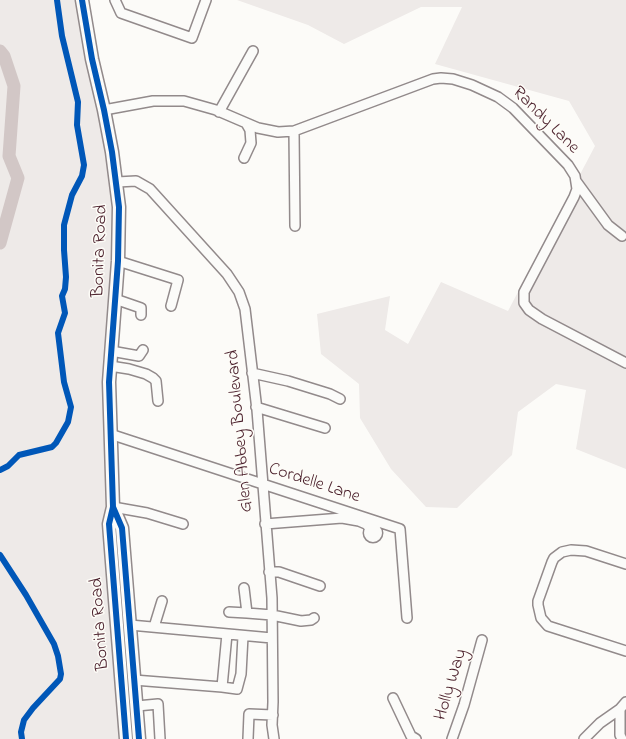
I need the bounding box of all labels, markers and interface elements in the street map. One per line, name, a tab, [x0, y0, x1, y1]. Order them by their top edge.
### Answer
street label: Randy Lane	[507, 83, 583, 159]
street label: Bonita Road	[89, 204, 113, 298]
street label: Glen Abbey Boulevard	[223, 349, 259, 513]
street label: Cordelle Lane	[266, 459, 362, 509]
street label: Bonita Road	[87, 577, 115, 671]
street label: Holly Way	[431, 647, 473, 723]

